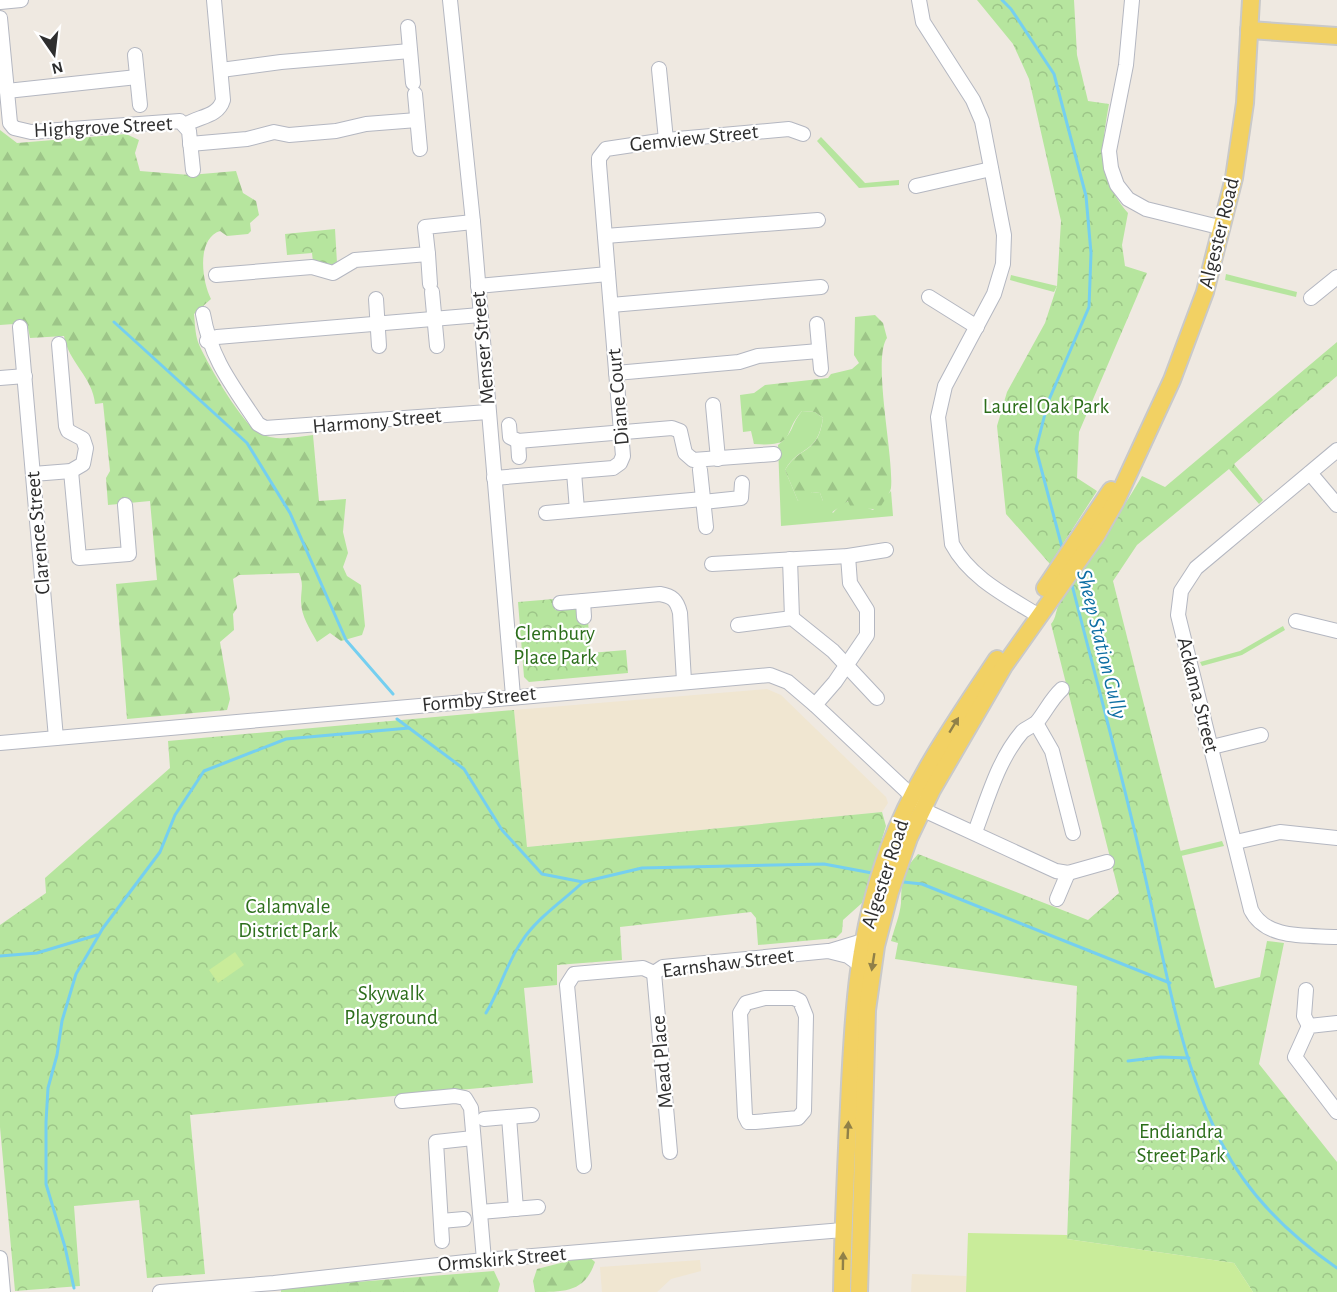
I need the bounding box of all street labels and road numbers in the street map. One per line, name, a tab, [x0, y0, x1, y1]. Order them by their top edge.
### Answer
street label: Highgrove Street	[33, 113, 173, 141]
street label: Gemview Street	[629, 121, 760, 155]
street label: Algester Road	[1195, 175, 1243, 290]
street label: Menser Street	[468, 290, 498, 406]
street label: Diane Court	[603, 348, 633, 446]
street label: Harmony Street	[312, 405, 443, 437]
street label: Clarence Street	[22, 470, 54, 595]
street label: Ackama Street	[1174, 635, 1223, 755]
street label: Formby Street	[421, 683, 537, 715]
street label: Algester Road	[858, 817, 912, 931]
street label: Earnshaw Street	[661, 945, 795, 981]
street label: Mead Place	[647, 1015, 677, 1109]
street label: Ormskirk Street	[437, 1243, 567, 1275]

